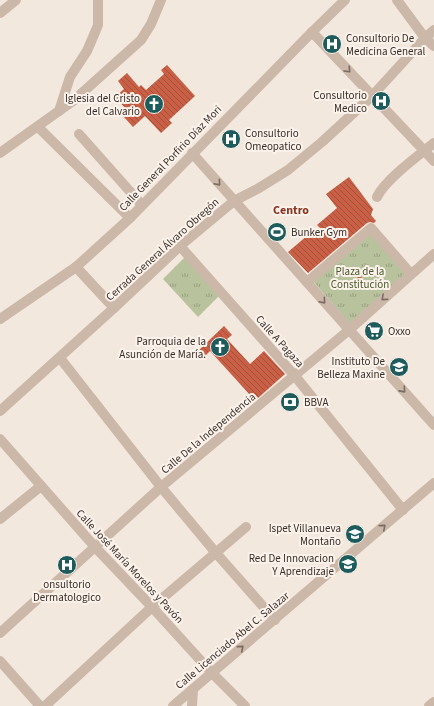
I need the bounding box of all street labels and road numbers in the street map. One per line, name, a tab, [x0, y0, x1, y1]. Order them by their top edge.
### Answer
street label: Calle General Porfirio Díaz Mori	[116, 102, 225, 215]
street label: Cerrada General Álvaro Obregón	[103, 195, 222, 304]
street label: Calle A Pagaza	[252, 312, 307, 371]
street label: Calle De la Independencia	[158, 389, 259, 477]
street label: Calle José María Morelos y Pavón	[73, 506, 187, 627]
street label: Calle Licenciado Abel C. Salazar	[172, 588, 293, 692]

